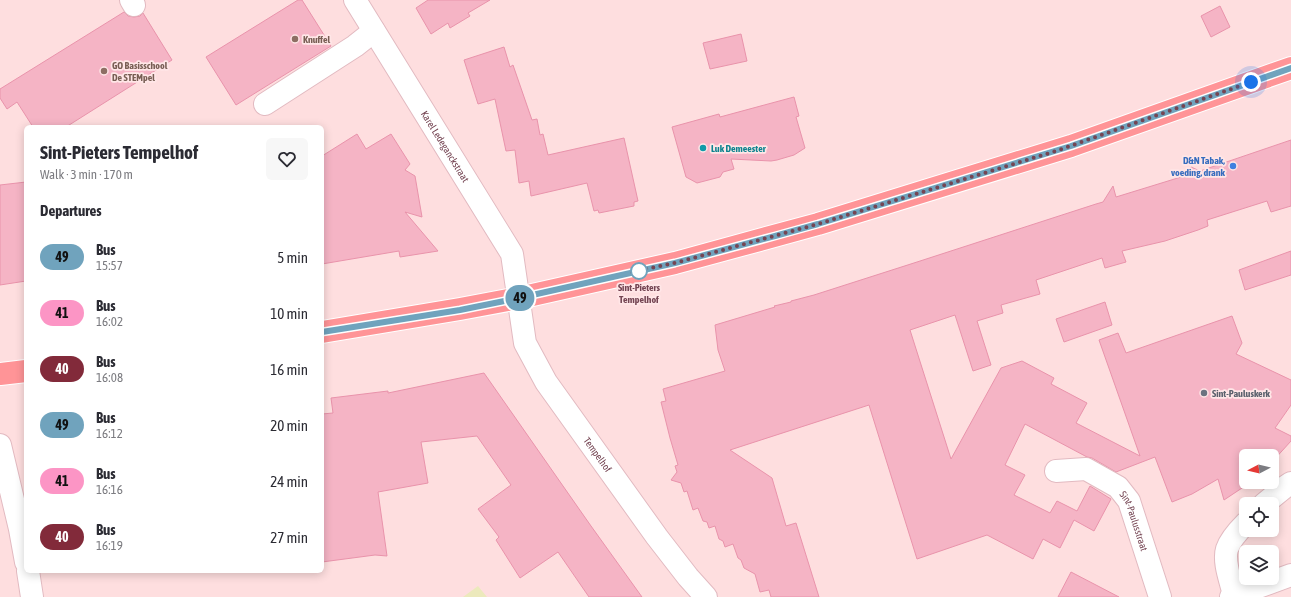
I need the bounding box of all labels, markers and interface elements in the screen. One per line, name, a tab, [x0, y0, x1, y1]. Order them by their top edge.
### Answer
marker: Knuffel	[290, 34, 300, 44]
place label: Knuffel	[303, 34, 331, 45]
place label: GO Basisschool De STEMpel	[112, 60, 168, 83]
marker: GO Basisschool De STEMpel	[99, 66, 109, 76]
your location	[1241, 72, 1261, 92]
street label: Karel Ledeganckstraat	[419, 109, 471, 184]
button: heart	[266, 138, 308, 180]
text: Sint-Pieters Tempelhof	[40, 141, 198, 163]
marker: Luk Demeester	[698, 143, 708, 153]
place label: Luk Demeester	[711, 143, 767, 154]
place label: D&N Tabak, voeding, drank	[1171, 155, 1226, 178]
marker: D&N Tabak, voeding, drank	[1228, 161, 1238, 171]
text: Walk · 3 min · 170 m	[40, 167, 133, 182]
text: Departures	[40, 202, 102, 219]
text: Bus	[96, 241, 116, 258]
text: 49	[55, 249, 69, 265]
text: 5 min	[277, 249, 308, 266]
text: 15:57	[96, 258, 123, 273]
marker: Sint-Pieters Tempelhof	[630, 262, 648, 280]
place label: Sint-Pieters Tempelhof	[618, 282, 661, 305]
line badge: 49	[502, 285, 538, 311]
text: 49	[513, 290, 527, 306]
text: Bus	[96, 297, 116, 314]
text: 41	[55, 305, 69, 321]
text: 10 min	[270, 305, 308, 322]
text: 16:02	[96, 314, 123, 329]
text: Bus	[96, 353, 116, 370]
text: 40	[55, 361, 69, 377]
text: 16 min	[270, 361, 308, 378]
text: 16:08	[96, 370, 123, 385]
marker: Sint-Pauluskerk	[1199, 388, 1209, 398]
place label: Sint-Pauluskerk	[1212, 388, 1271, 399]
text: Bus	[96, 409, 116, 426]
text: 49	[55, 417, 69, 433]
text: 20 min	[270, 417, 308, 434]
text: 16:12	[96, 426, 123, 441]
street label: Tempelhof	[581, 435, 614, 474]
north arrow	[1239, 449, 1279, 489]
map controls	[1239, 449, 1279, 585]
text: Bus	[96, 465, 116, 482]
text: 41	[55, 473, 69, 489]
text: 24 min	[270, 473, 308, 490]
text: 16:16	[96, 482, 123, 497]
street label: Sint-Paulusstraat	[1117, 489, 1150, 553]
button: locate	[1239, 497, 1279, 537]
text: Bus	[96, 521, 116, 538]
text: 40	[55, 529, 69, 545]
text: 27 min	[270, 529, 308, 546]
text: 16:19	[96, 538, 123, 553]
button: layers	[1239, 545, 1279, 585]

